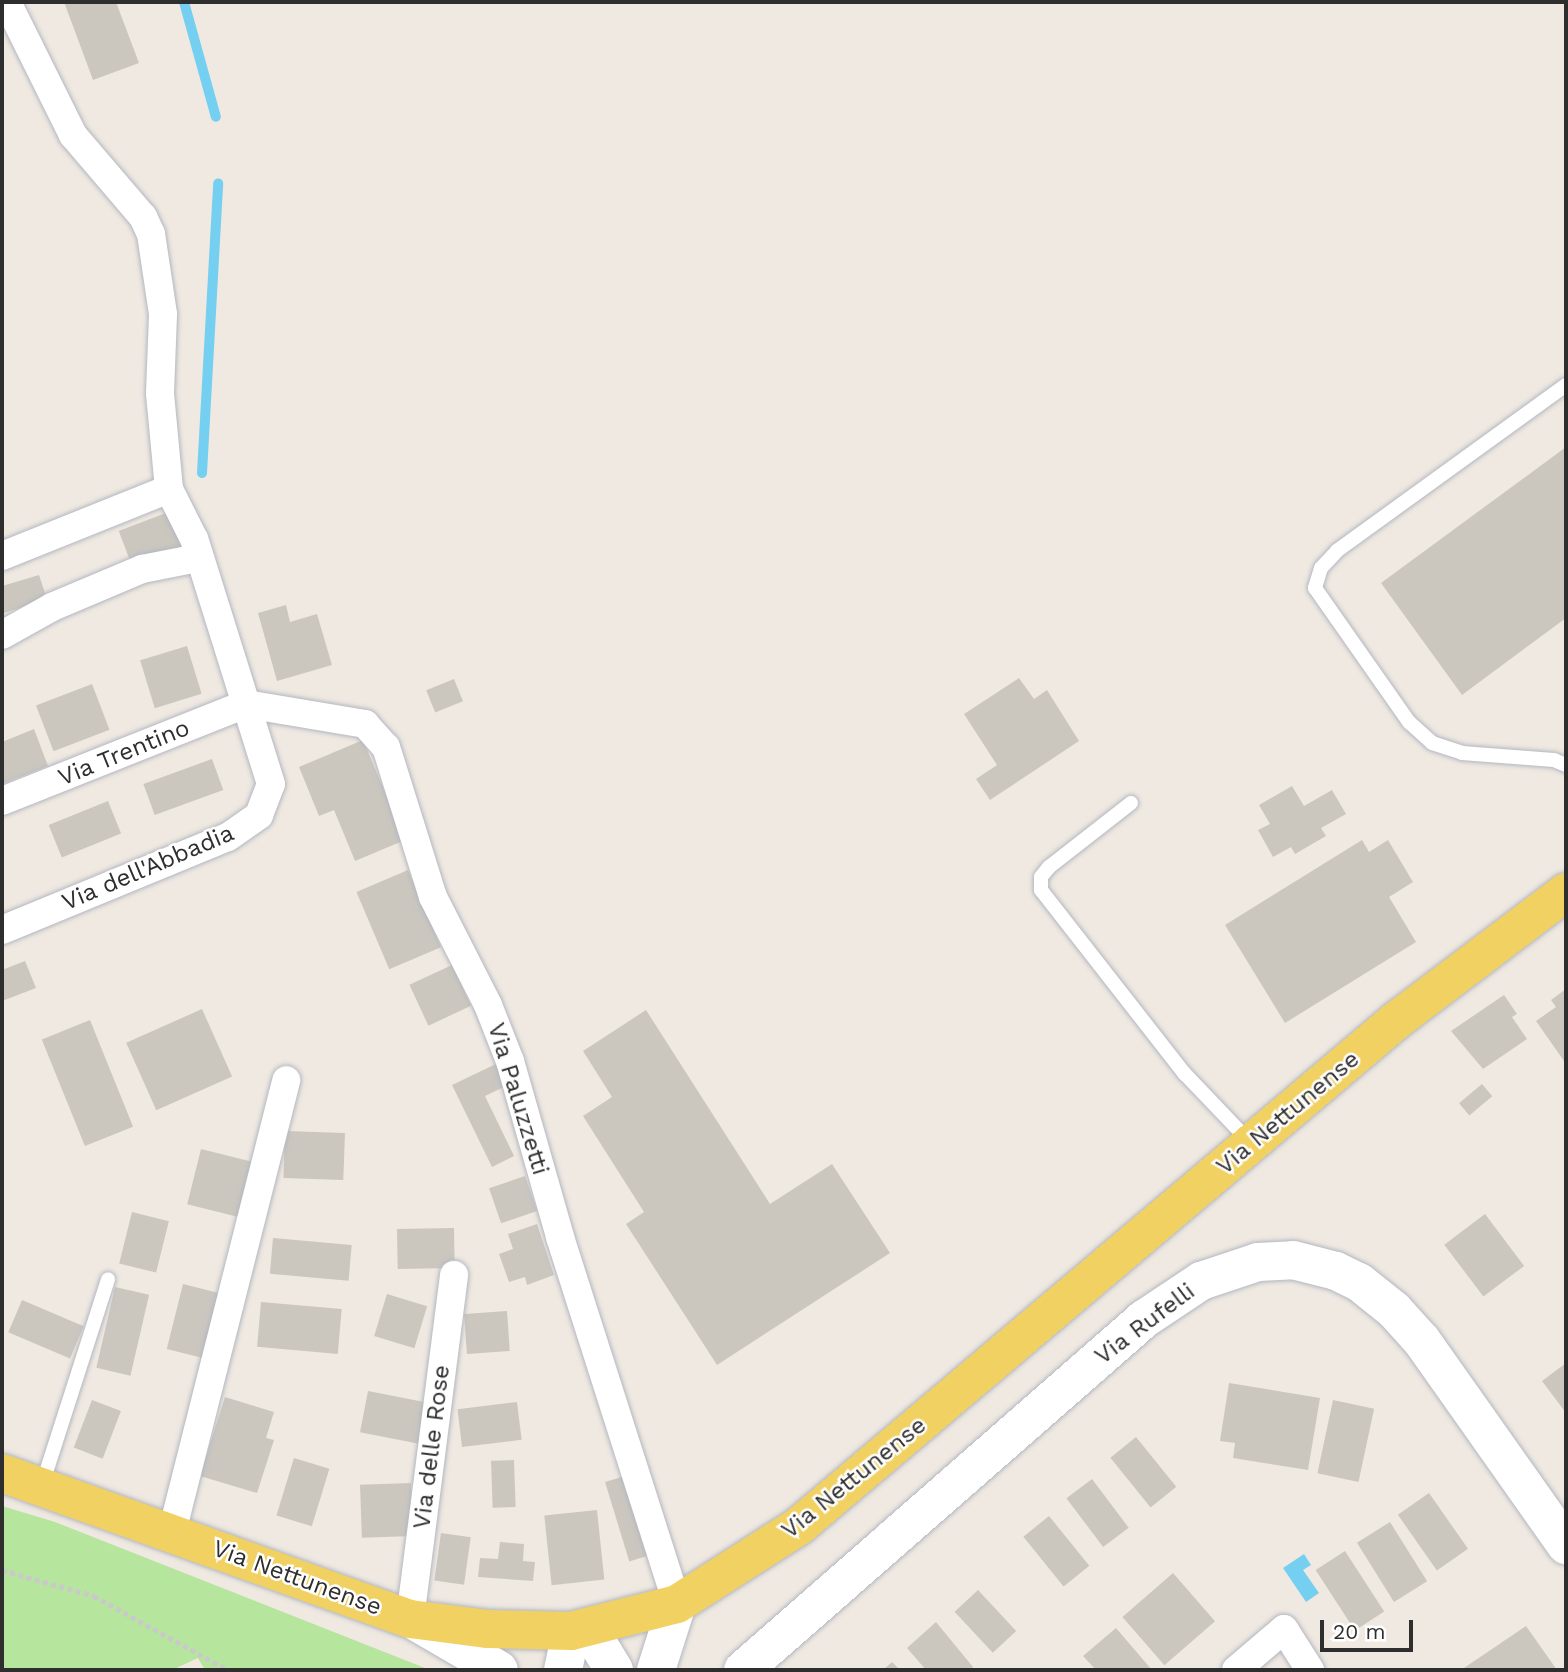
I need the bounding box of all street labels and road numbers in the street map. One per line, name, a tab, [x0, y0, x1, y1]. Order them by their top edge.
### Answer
street label: Via Trentino	[54, 713, 194, 793]
street label: Via dell'Abbadia	[57, 819, 239, 917]
street label: Via Paluzzetti	[481, 1019, 555, 1179]
street label: Via Nettunense	[1211, 1045, 1365, 1181]
street label: Via Rufelli	[1089, 1277, 1201, 1371]
street label: Via delle Rose	[408, 1363, 456, 1531]
street label: Via Nettunense	[776, 1411, 932, 1545]
street label: Via Nettunense	[208, 1534, 386, 1622]

